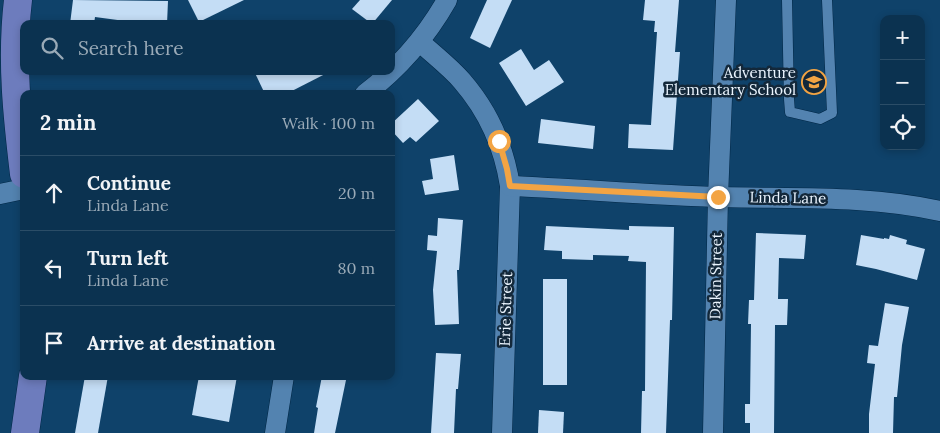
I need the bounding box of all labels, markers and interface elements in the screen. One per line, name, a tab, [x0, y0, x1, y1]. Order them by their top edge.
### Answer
map controls	[880, 15, 925, 150]
button: +	[880, 15, 925, 60]
search box	[20, 20, 395, 75]
icon: search	[38, 34, 66, 62]
text: Search here	[78, 36, 184, 60]
button: −	[880, 60, 925, 105]
place label: Adventure Elementary School	[665, 63, 796, 99]
school or university icon: Adventure Elementary School	[801, 69, 827, 95]
button: locate	[880, 105, 925, 150]
text: 2 min	[40, 109, 96, 136]
text: Walk · 100 m	[282, 113, 375, 133]
route start	[488, 130, 511, 153]
text: Continue	[87, 171, 171, 195]
icon: ahead	[40, 179, 68, 207]
text: 20 m	[338, 183, 375, 203]
route end	[707, 186, 730, 209]
street label: Linda Lane	[750, 187, 826, 208]
text: Linda Lane	[87, 195, 169, 215]
street label: Dakin Street	[705, 232, 726, 319]
text: Turn left	[87, 246, 168, 270]
icon: left	[40, 254, 68, 282]
text: 80 m	[338, 258, 375, 278]
text: Linda Lane	[87, 270, 169, 290]
street label: Erie Street	[495, 271, 516, 347]
icon: arrive	[40, 329, 68, 357]
text: Arrive at destination	[87, 331, 276, 355]

